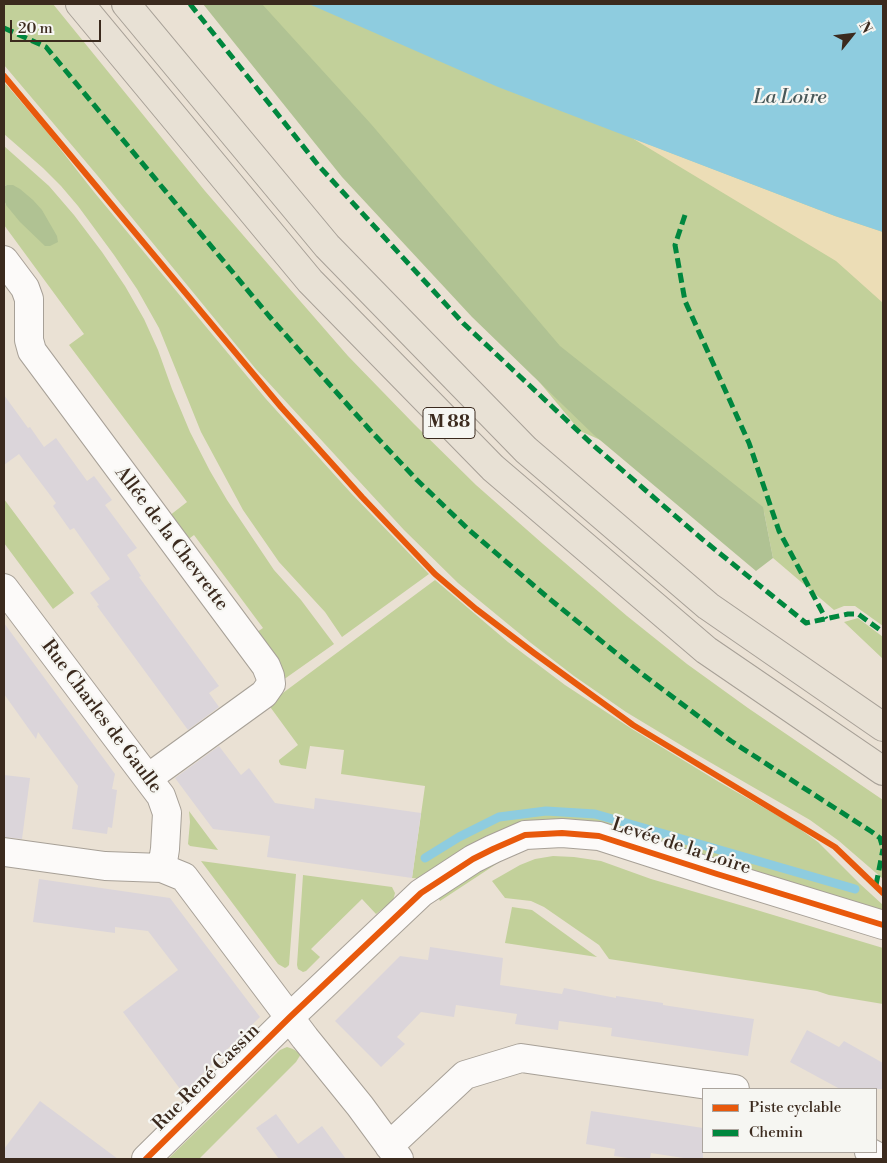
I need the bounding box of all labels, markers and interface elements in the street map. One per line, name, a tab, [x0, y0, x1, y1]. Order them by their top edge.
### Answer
scale bar	[12, 10, 104, 42]
north arrow	[827, 10, 877, 60]
text: 20 m	[18, 19, 53, 38]
text: N	[855, 19, 876, 37]
water label: La Loire	[753, 86, 827, 110]
road number: M 88	[423, 408, 475, 438]
street label: Allée de la Chevrette	[109, 462, 233, 616]
street label: Rue Charles de Gaulle	[36, 636, 166, 798]
street label: Levée de la Loire	[609, 814, 753, 880]
street label: Rue René Cassin	[149, 1020, 265, 1136]
legend	[702, 1088, 877, 1153]
text: Piste cyclable	[749, 1098, 841, 1117]
text: Chemin	[749, 1123, 803, 1142]

